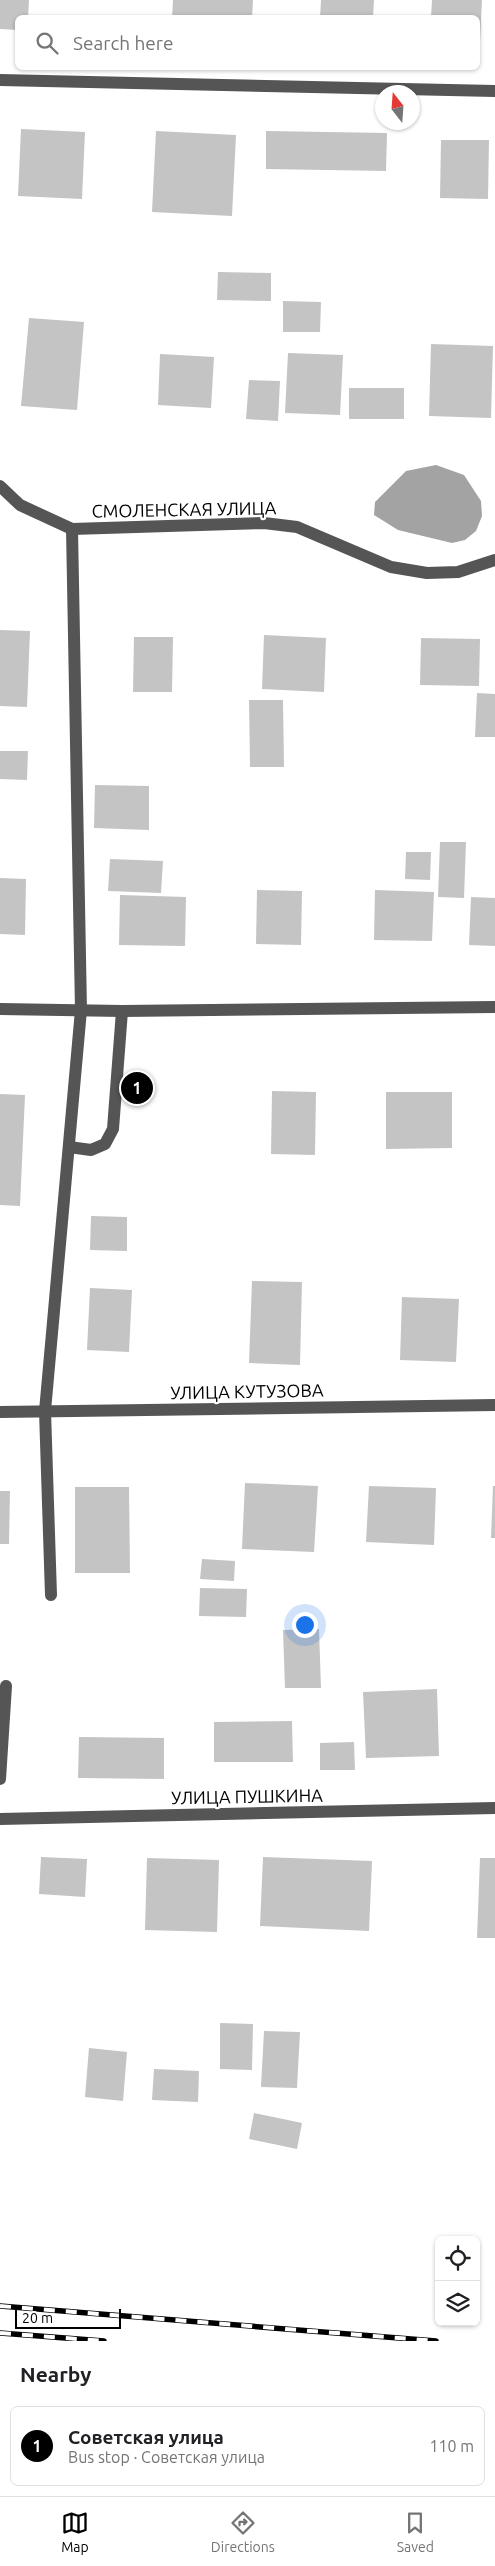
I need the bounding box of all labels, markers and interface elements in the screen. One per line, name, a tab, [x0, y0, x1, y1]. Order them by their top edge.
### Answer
search box	[15, 15, 480, 70]
icon: search	[33, 29, 61, 57]
text: Search here	[73, 32, 173, 54]
north arrow	[375, 85, 420, 130]
street label: СМОЛЕНСКАЯ УЛИЦА	[91, 497, 277, 521]
pin: 1	[121, 1069, 153, 1107]
street label: УЛИЦА КУТУЗОВА	[170, 1380, 324, 1402]
your location	[292, 1612, 318, 1638]
street label: УЛИЦА ПУШКИНА	[171, 1785, 323, 1807]
map controls	[435, 2236, 480, 2326]
button: locate	[435, 2236, 480, 2281]
button: layers	[435, 2281, 480, 2326]
scale bar	[15, 2306, 121, 2329]
text: 20 m	[22, 2310, 53, 2326]
text: Nearby	[20, 2362, 91, 2386]
text: Советская улица	[68, 2426, 224, 2448]
text: 1	[32, 2437, 42, 2455]
text: 110 m	[429, 2437, 474, 2455]
text: Bus stop · Советская улица	[68, 2448, 265, 2466]
tab: Map	[61, 2509, 89, 2555]
tab: Directions	[211, 2509, 275, 2555]
tab: Saved	[397, 2509, 434, 2555]

